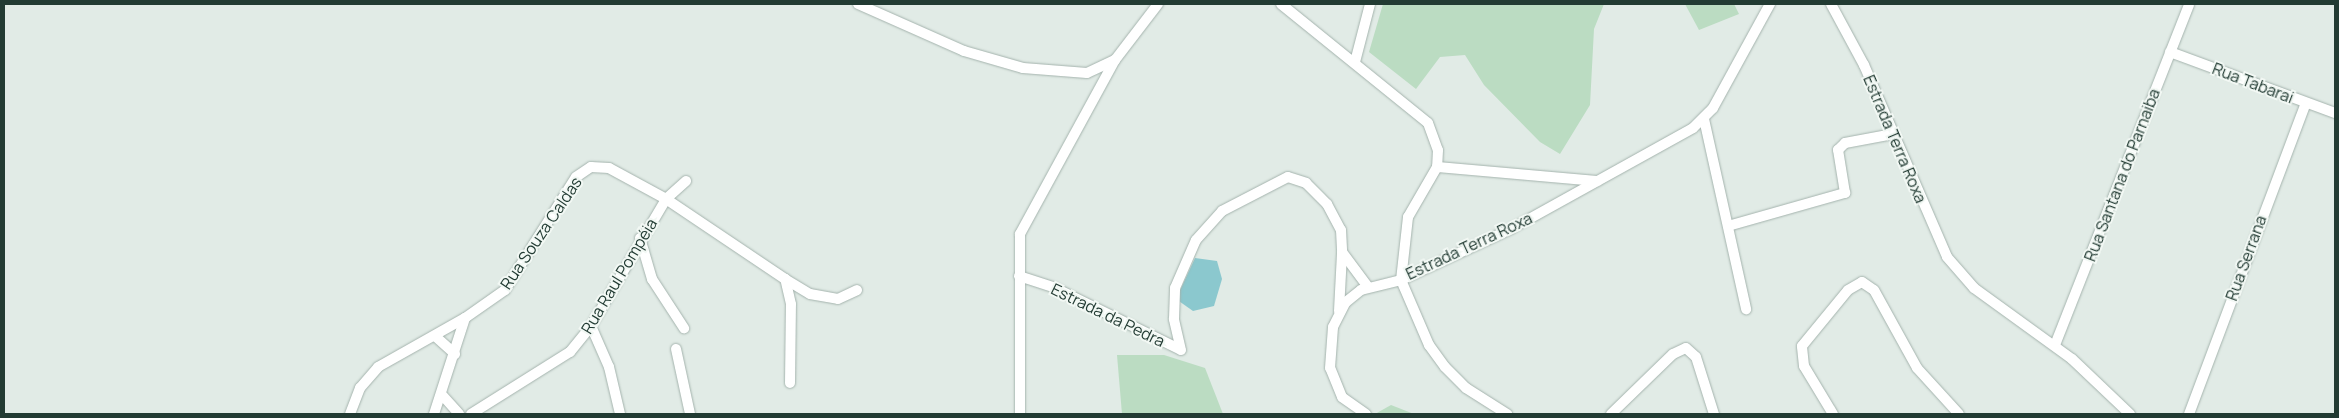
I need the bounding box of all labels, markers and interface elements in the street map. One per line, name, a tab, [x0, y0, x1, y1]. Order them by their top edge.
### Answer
street label: Rua Tabarai	[2210, 59, 2296, 107]
street label: Estrada Terra Roxa	[1859, 72, 1931, 206]
street label: Rua Santana do Parnaiba	[2080, 86, 2164, 264]
street label: Rua Souza Caldas	[496, 173, 586, 293]
street label: Estrada Terra Roxa	[1403, 208, 1535, 284]
street label: Rua Serrana	[2222, 213, 2270, 303]
street label: Rua Raul Pompéia	[577, 215, 661, 337]
street label: Estrada da Pedra	[1048, 279, 1168, 351]

